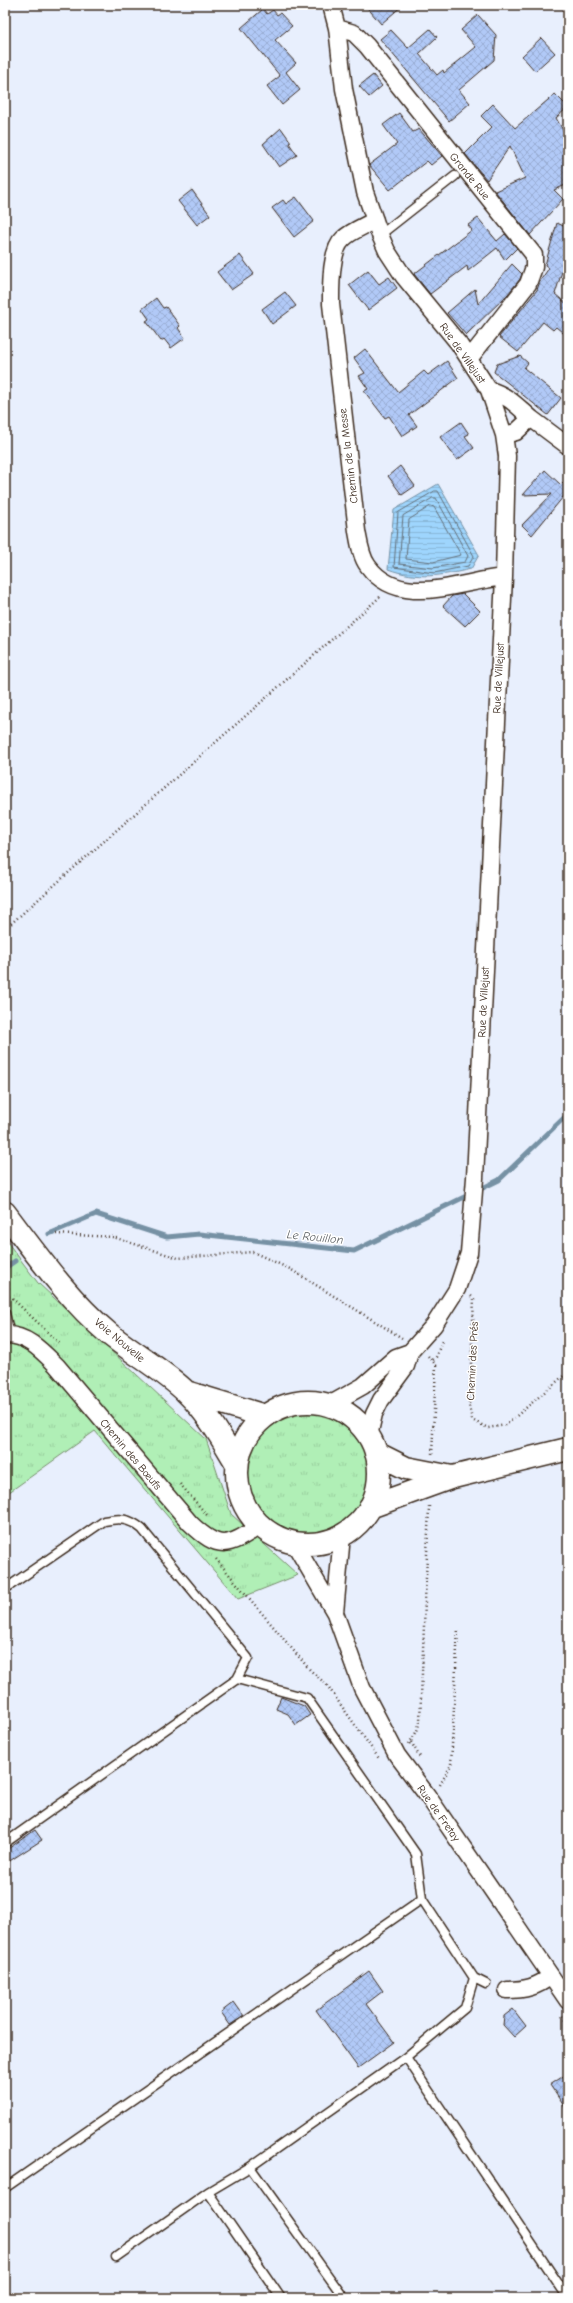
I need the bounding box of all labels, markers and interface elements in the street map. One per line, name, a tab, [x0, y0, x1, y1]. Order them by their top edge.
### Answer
street label: Grande Rue	[447, 150, 493, 203]
street label: Rue de Villejust	[437, 320, 489, 387]
street label: Chemin de la Messe	[336, 407, 361, 504]
street label: Rue de Villejust	[490, 641, 507, 714]
street label: Rue de Villejust	[475, 965, 492, 1038]
water label: Le Rouillon	[286, 1227, 344, 1247]
street label: Voie Nouvelle	[92, 1316, 148, 1365]
street label: Chemin des Prés	[464, 1321, 481, 1401]
street label: Chemin des Bœufs	[97, 1416, 164, 1493]
street label: Rue de Fretay	[414, 1783, 463, 1844]

